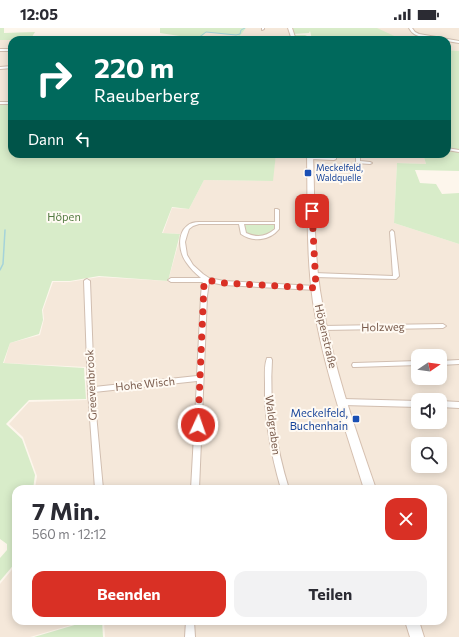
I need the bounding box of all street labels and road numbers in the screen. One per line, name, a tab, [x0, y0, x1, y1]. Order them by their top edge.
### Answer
street label: Höpenstraße	[313, 303, 340, 369]
street label: Holzweg	[361, 320, 405, 333]
street label: Greevenbrook	[82, 349, 99, 421]
street label: Hohe Wisch	[115, 374, 175, 393]
street label: Waldgraben	[263, 394, 284, 456]

